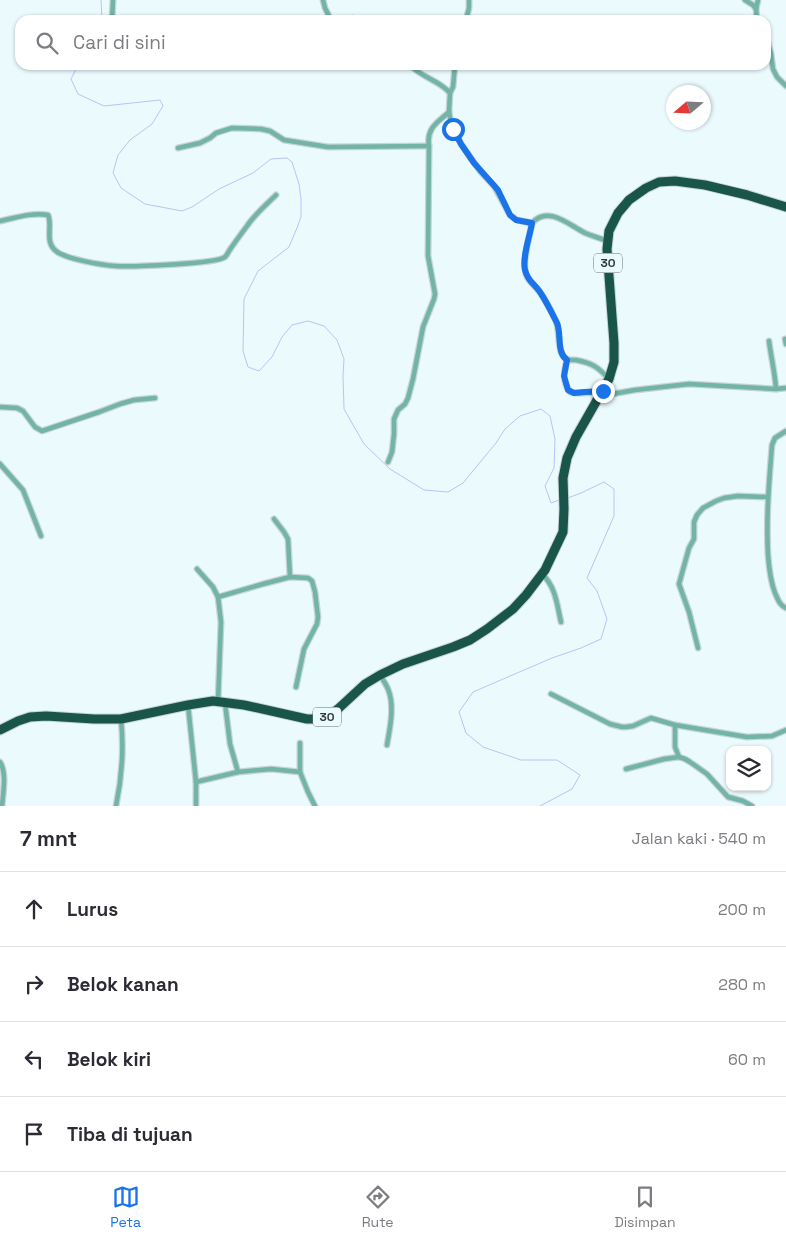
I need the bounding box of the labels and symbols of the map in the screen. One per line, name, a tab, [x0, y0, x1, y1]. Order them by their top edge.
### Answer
north arrow	[666, 85, 711, 130]
route start	[442, 118, 465, 141]
road number: 30	[594, 254, 622, 272]
route end	[592, 380, 615, 403]
road number: 30	[313, 708, 341, 726]

